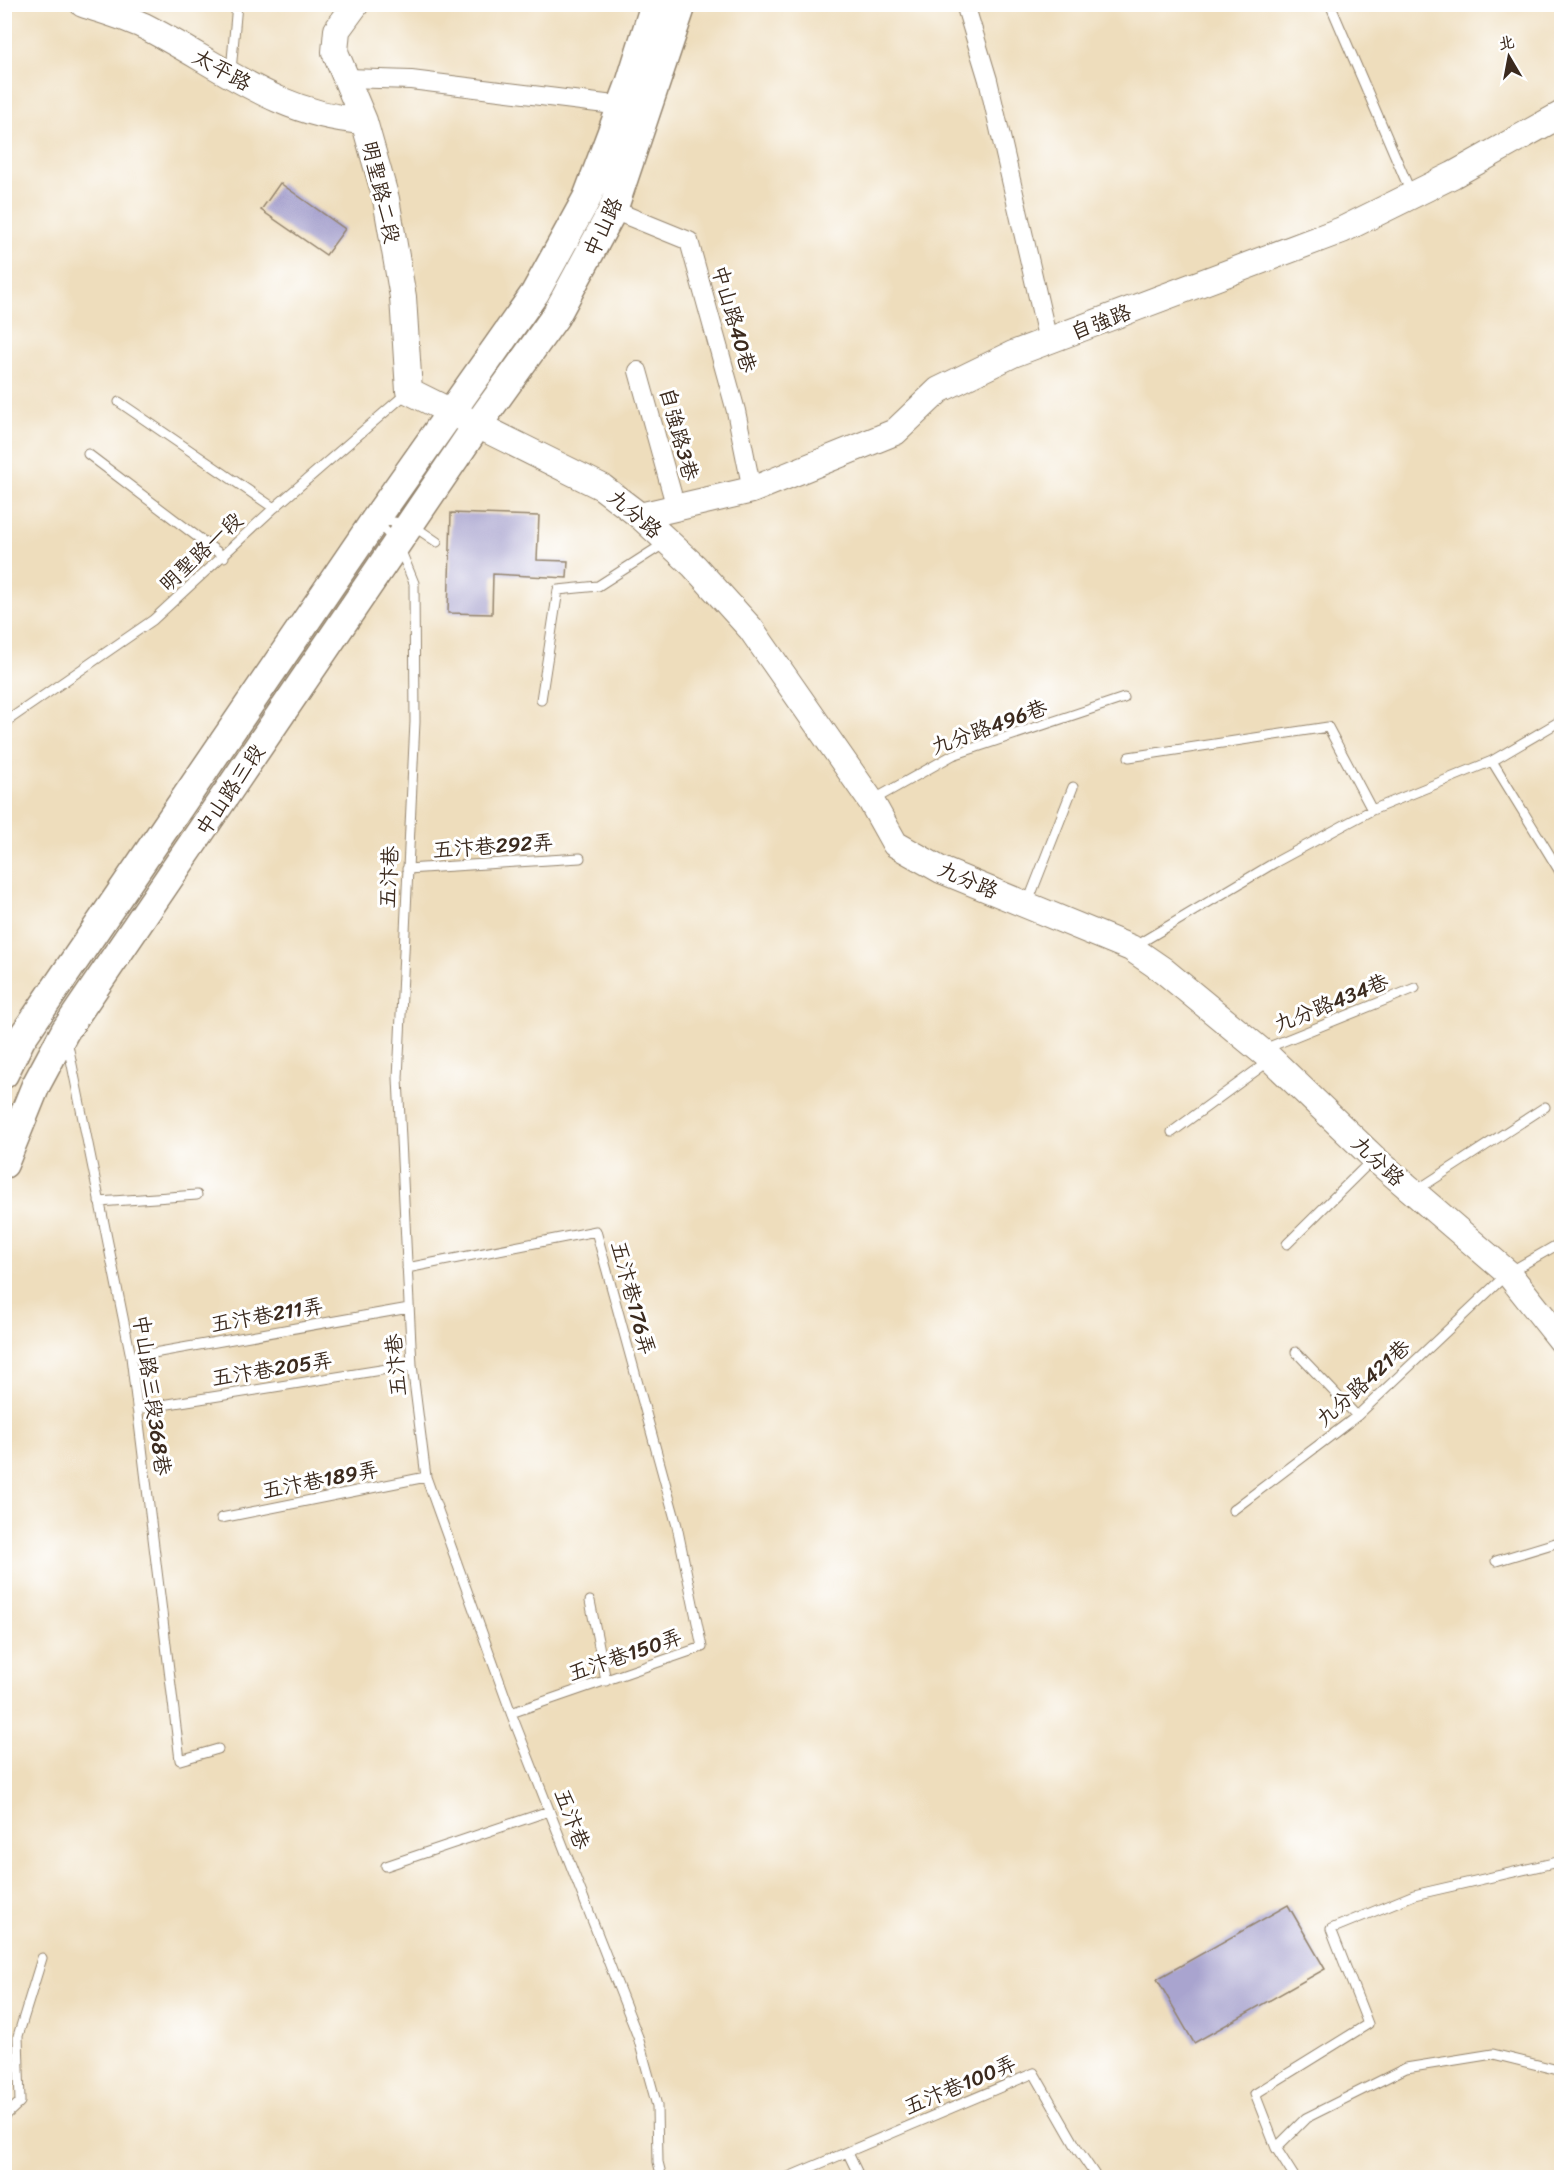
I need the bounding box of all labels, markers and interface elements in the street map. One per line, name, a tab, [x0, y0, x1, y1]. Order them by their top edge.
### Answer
north arrow	[1479, 27, 1539, 87]
text: 北	[1496, 27, 1517, 58]
street label: 太平路	[185, 38, 259, 102]
street label: 明聖路二段	[351, 137, 411, 247]
street label: 中山路	[572, 190, 634, 264]
street label: 中山路40巷	[701, 261, 767, 377]
street label: 自強路	[1065, 293, 1137, 351]
street label: 自強路3巷	[648, 383, 710, 485]
street label: 九分路	[599, 479, 671, 549]
street label: 明聖路一段	[150, 502, 252, 602]
street label: 九分路496巷	[925, 688, 1053, 766]
street label: 中山路三段	[185, 736, 275, 844]
street label: 五汴巷292弄	[431, 823, 555, 869]
street label: 五汴巷	[368, 845, 410, 909]
street label: 九分路	[932, 850, 1004, 910]
street label: 九分路434巷	[1267, 963, 1395, 1043]
street label: 九分路	[1342, 1126, 1414, 1196]
street label: 五汴巷176弄	[600, 1237, 666, 1359]
street label: 五汴巷211弄	[207, 1286, 327, 1344]
street label: 中山路三段368巷	[122, 1312, 182, 1478]
street label: 九分路421巷	[1306, 1329, 1420, 1437]
street label: 五汴巷	[374, 1332, 418, 1398]
street label: 五汴巷205弄	[209, 1341, 335, 1397]
street label: 五汴巷189弄	[258, 1450, 382, 1510]
street label: 五汴巷150弄	[562, 1618, 688, 1692]
street label: 五汴巷	[543, 1783, 601, 1855]
street label: 五汴巷100弄	[898, 2044, 1022, 2126]

